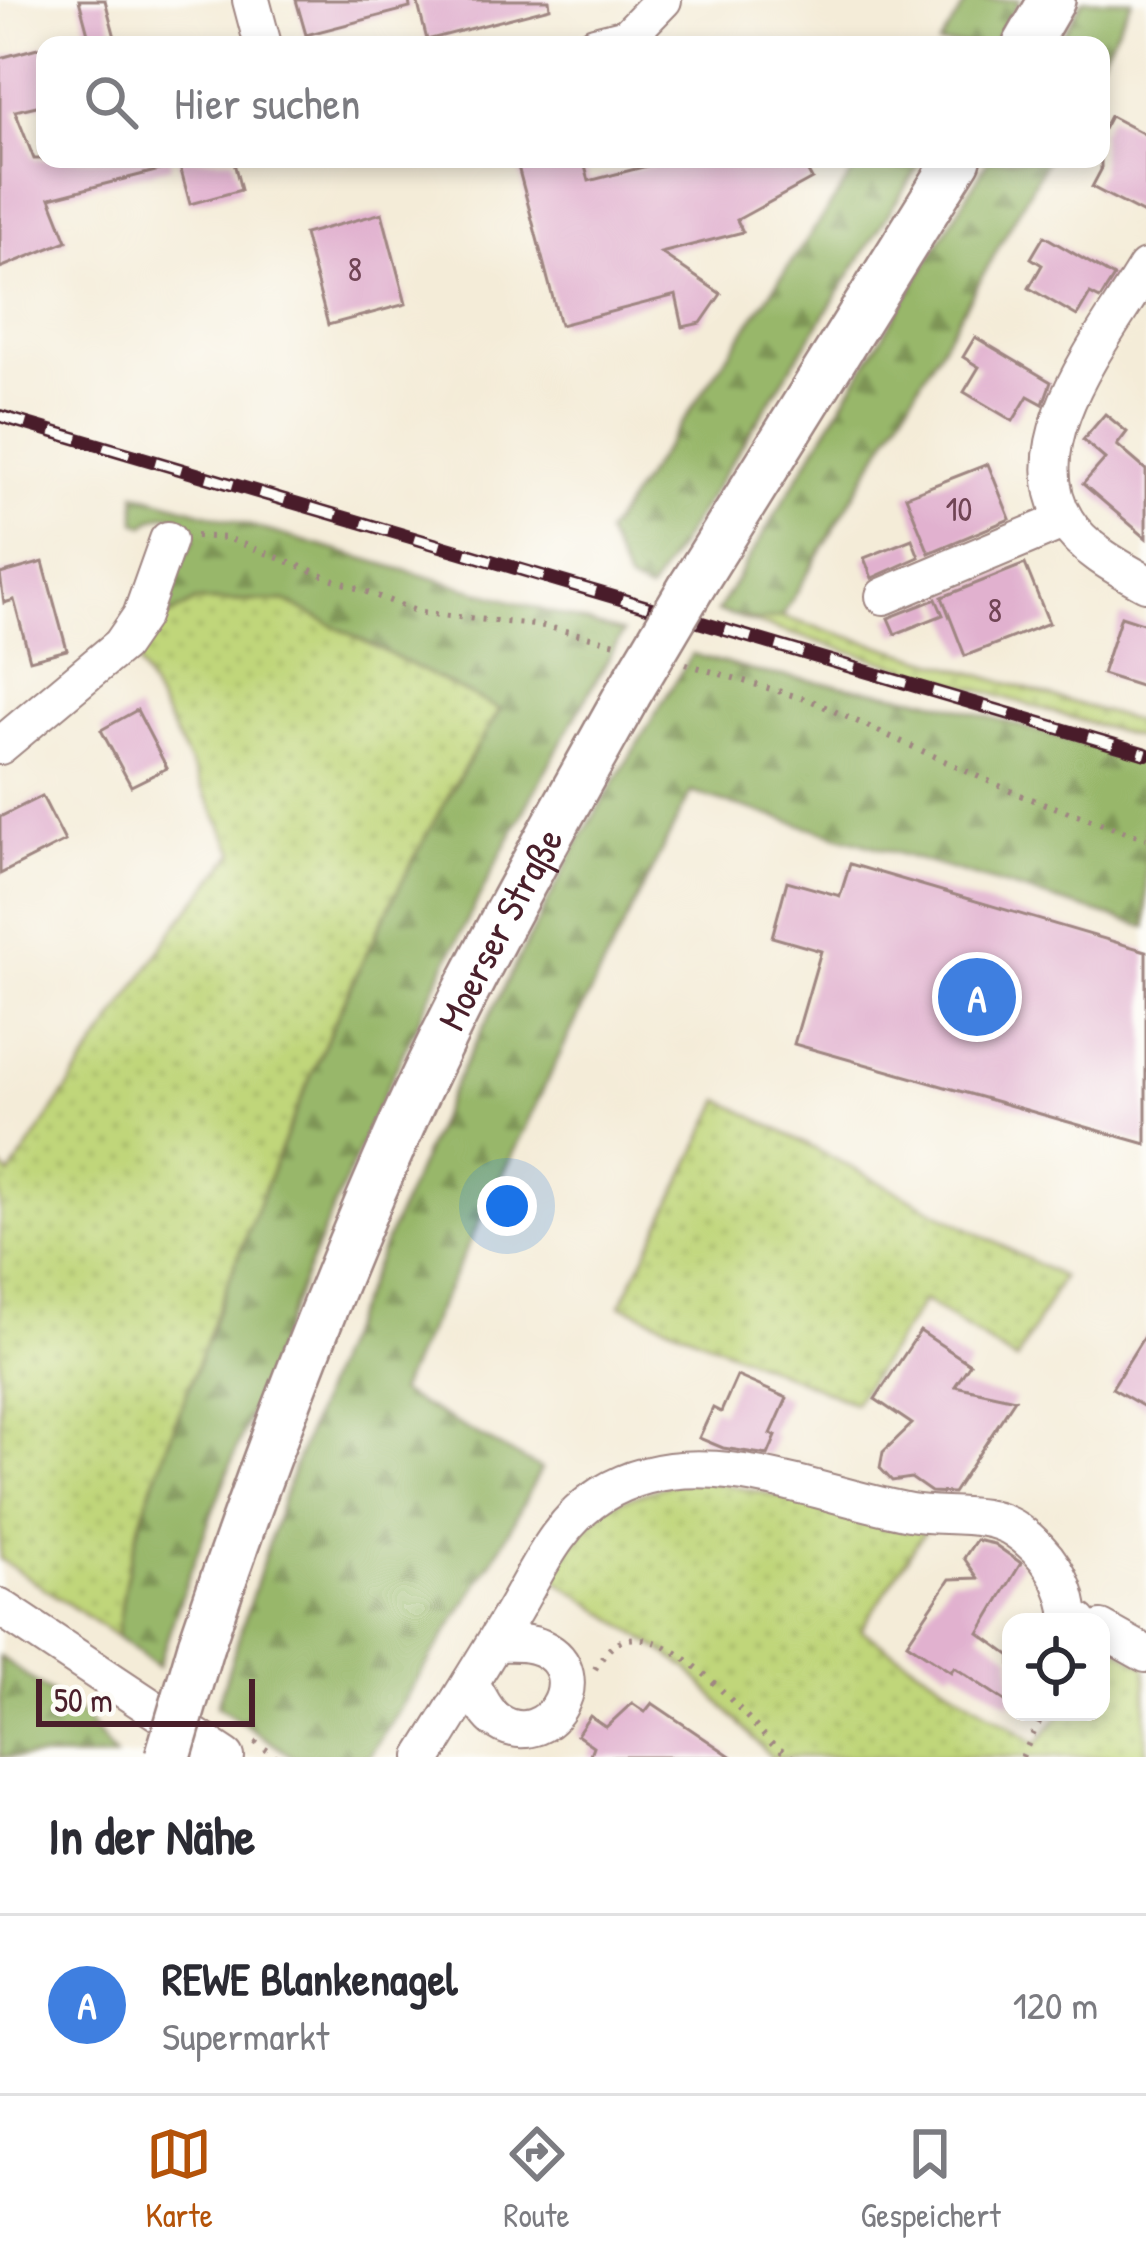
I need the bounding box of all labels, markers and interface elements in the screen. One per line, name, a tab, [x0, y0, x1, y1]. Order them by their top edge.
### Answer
search box	[36, 36, 1110, 168]
icon: search	[78, 69, 144, 135]
text: Hier suchen	[174, 72, 361, 133]
house number: 8	[348, 247, 362, 291]
house number: 10	[946, 487, 972, 531]
house number: 8	[988, 588, 1002, 632]
street label: Moerser Straße	[424, 818, 575, 1039]
pin: A	[938, 952, 1016, 1042]
your location	[477, 1176, 537, 1236]
map controls	[1002, 1613, 1110, 1721]
button: locate	[1002, 1613, 1110, 1721]
scale bar	[36, 1673, 255, 1726]
text: 50 m	[54, 1678, 113, 1722]
text: In der Nähe	[48, 1801, 255, 1870]
text: REWE Blankenagel	[162, 1948, 458, 2009]
text: A	[77, 1978, 97, 2031]
text: 120 m	[1013, 1978, 1098, 2031]
text: Supermarkt	[162, 2009, 329, 2062]
tab: Karte	[145, 2121, 213, 2237]
tab: Route	[504, 2121, 570, 2237]
tab: Gespeichert	[860, 2121, 1001, 2237]

